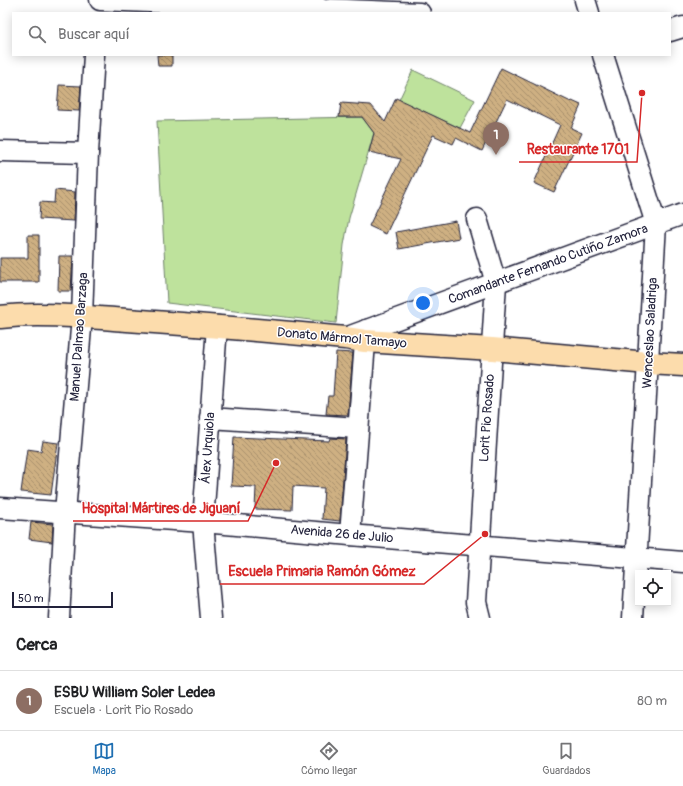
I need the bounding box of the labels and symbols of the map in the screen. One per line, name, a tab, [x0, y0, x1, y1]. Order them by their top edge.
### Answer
pin: 1	[483, 122, 509, 155]
callout: Restaurante 1701	[519, 136, 637, 162]
text: Restaurante 1701	[527, 141, 629, 158]
street label: Comandante Fernando Cutiño Zamora	[446, 220, 650, 308]
street label: Manuel Dalmao Barzaga	[67, 272, 91, 402]
street label: Wenceslao Saladriga	[639, 277, 661, 389]
your location	[413, 293, 433, 313]
street label: Donato Mármol Tamayo	[276, 324, 408, 352]
street label: Lorit Pio Rosado	[476, 373, 498, 462]
street label: Álex Urquiola	[198, 412, 218, 484]
callout: Hospital Mártires de Jiguaní	[73, 495, 248, 521]
text: Hospital Mártires de Jiguaní	[81, 500, 241, 517]
street label: Avenida 26 de Julio	[290, 522, 394, 546]
callout: Escuela Primaria Ramón Gómez	[220, 558, 424, 584]
text: Escuela Primaria Ramón Gómez	[228, 563, 416, 580]
scale bar	[12, 590, 113, 609]

